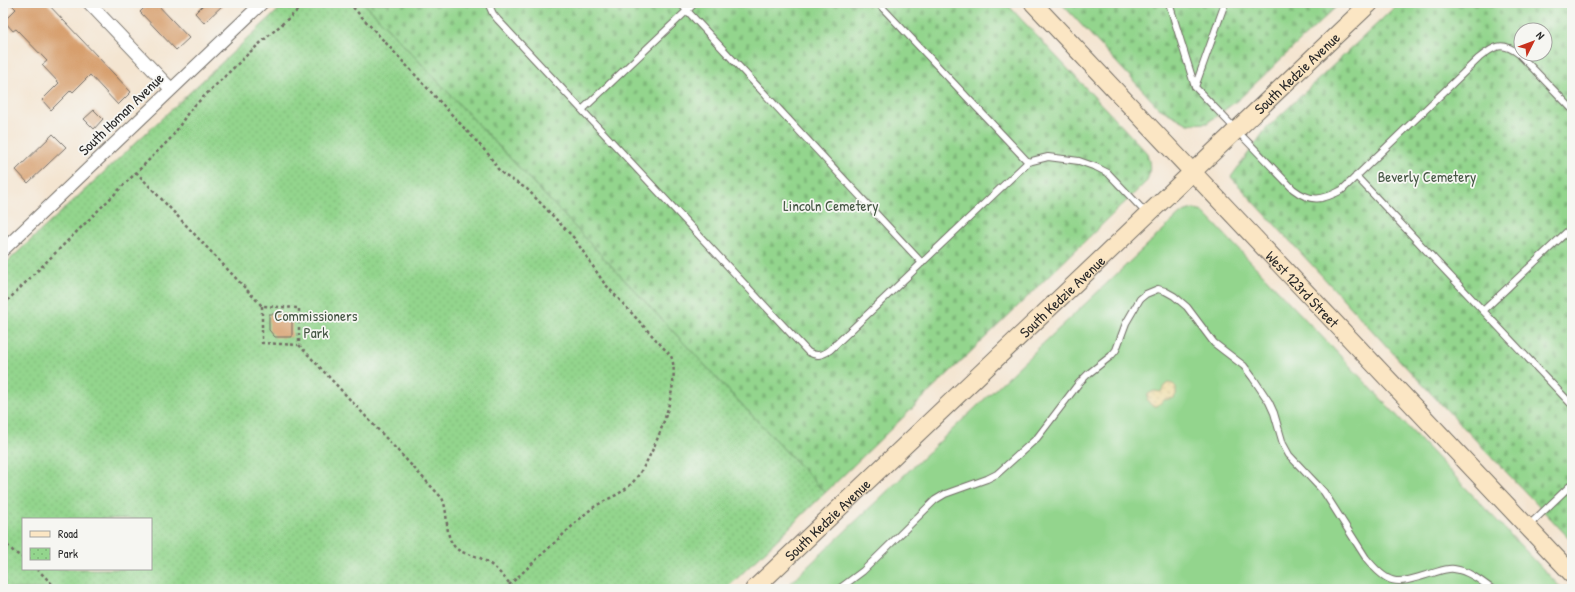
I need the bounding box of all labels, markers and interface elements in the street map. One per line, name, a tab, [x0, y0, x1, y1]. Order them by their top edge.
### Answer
north arrow	[1513, 22, 1553, 62]
street label: South Kedzie Avenue	[1249, 27, 1344, 119]
text: N	[1533, 28, 1548, 42]
street label: South Homan Avenue	[74, 68, 168, 160]
park label: Beverly Cemetery	[1378, 166, 1476, 187]
park label: Lincoln Cemetery	[783, 195, 879, 216]
street label: West 123rd Street	[1261, 246, 1345, 333]
street label: South Kedzie Avenue	[1014, 250, 1109, 342]
park label: Commissioners Park	[274, 305, 358, 343]
street label: South Kedzie Avenue	[780, 474, 875, 565]
legend	[22, 518, 152, 570]
text: Road	[58, 525, 78, 542]
text: Park	[58, 545, 78, 562]

